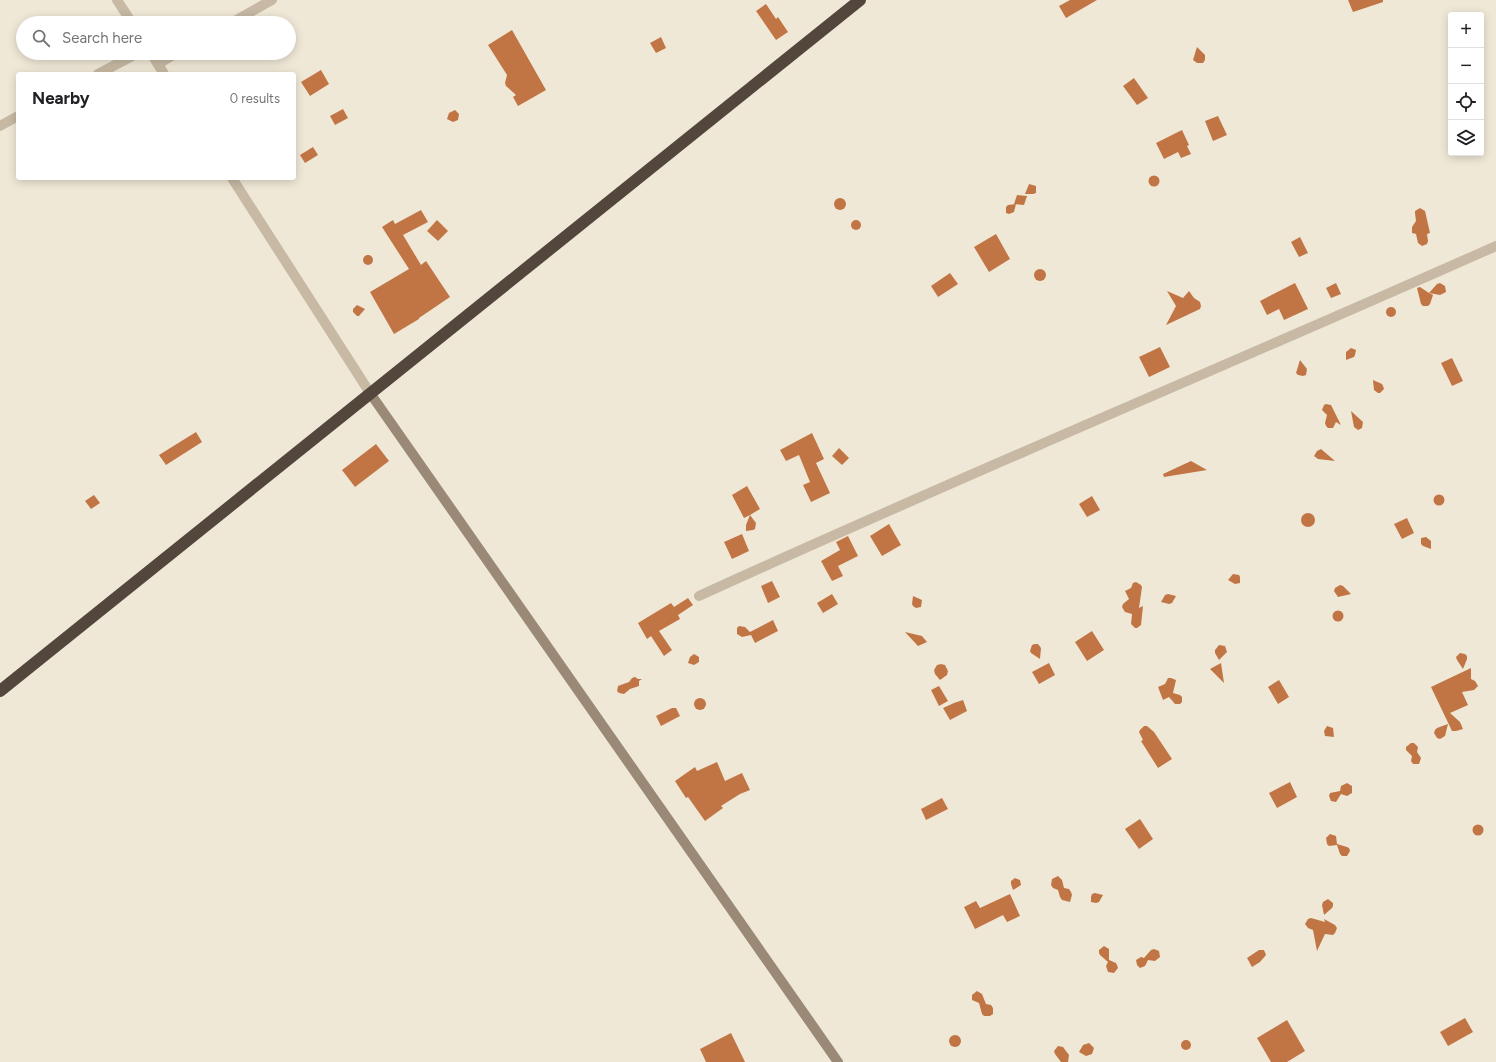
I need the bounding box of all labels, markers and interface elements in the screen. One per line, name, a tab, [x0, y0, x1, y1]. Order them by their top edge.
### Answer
map controls	[1448, 12, 1484, 156]
button: +	[1448, 12, 1484, 48]
search box	[16, 16, 296, 60]
icon: search	[30, 27, 52, 49]
text: Search here	[62, 29, 142, 47]
button: −	[1448, 48, 1484, 84]
button: locate	[1448, 84, 1484, 120]
text: Nearby	[32, 88, 90, 108]
text: 0 results	[230, 91, 280, 106]
button: layers	[1448, 120, 1484, 156]

